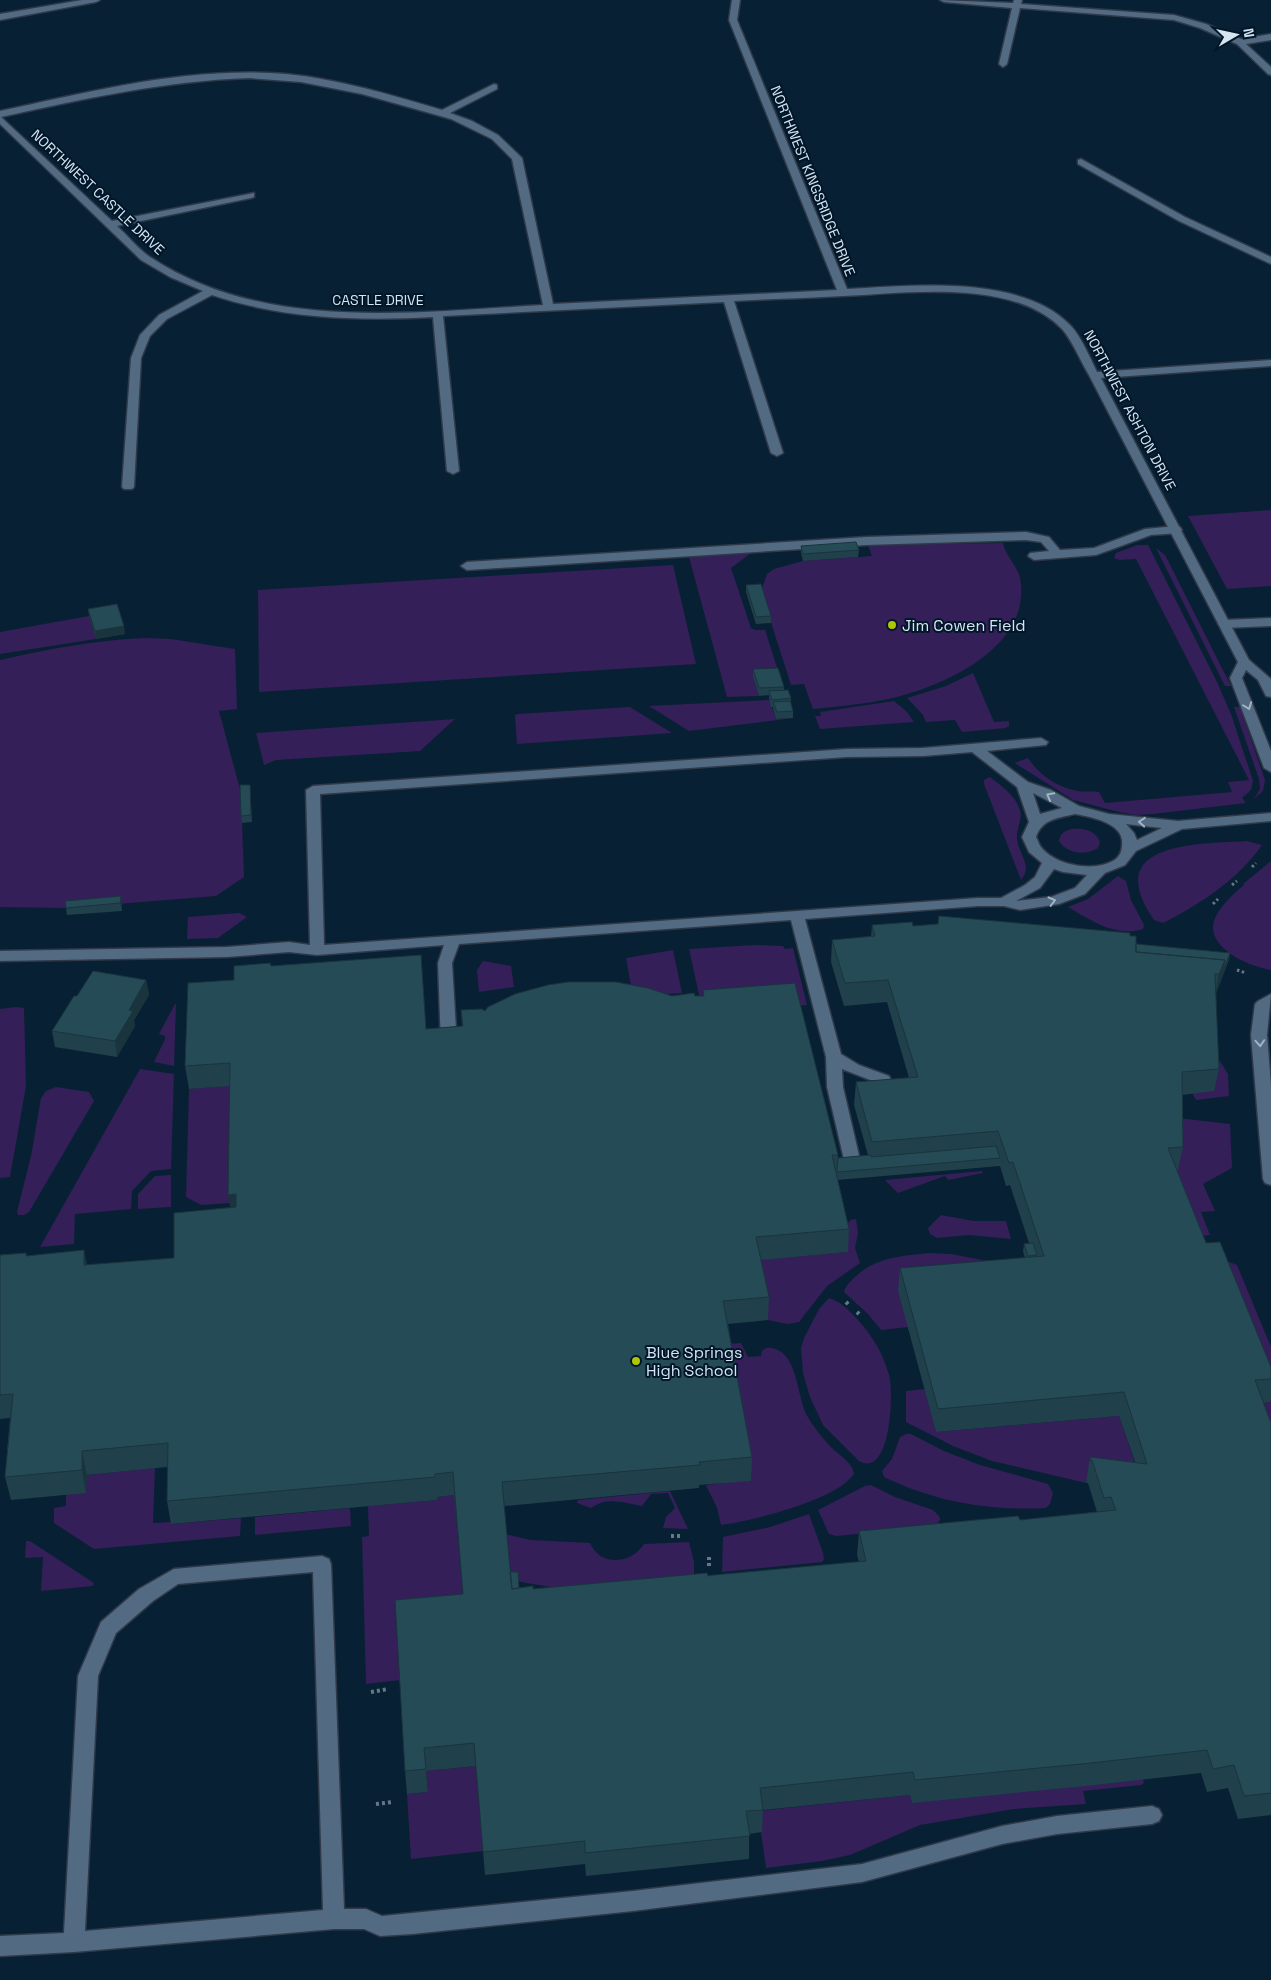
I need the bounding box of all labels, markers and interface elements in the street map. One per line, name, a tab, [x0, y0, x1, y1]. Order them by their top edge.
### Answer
north arrow	[1211, 10, 1261, 60]
text: N	[1239, 27, 1258, 39]
street label: NORTHWEST KINGSRIDGE DRIVE	[766, 83, 860, 279]
street label: NORTHWEST CASTLE DRIVE	[28, 125, 169, 259]
street label: CASTLE DRIVE	[332, 291, 424, 309]
street label: NORTHWEST ASHTON DRIVE	[1080, 327, 1180, 493]
place label: Jim Cowen Field	[902, 615, 1026, 636]
marker: Jim Cowen Field	[886, 619, 898, 631]
one-way arrow	[1242, 701, 1252, 710]
one-way arrow	[1046, 792, 1055, 802]
one-way arrow	[1138, 817, 1146, 828]
one-way arrow	[1048, 896, 1057, 907]
one-way arrow	[1255, 1039, 1266, 1047]
place label: Blue Springs High School	[646, 1342, 742, 1381]
marker: Blue Springs High School	[630, 1355, 642, 1367]

